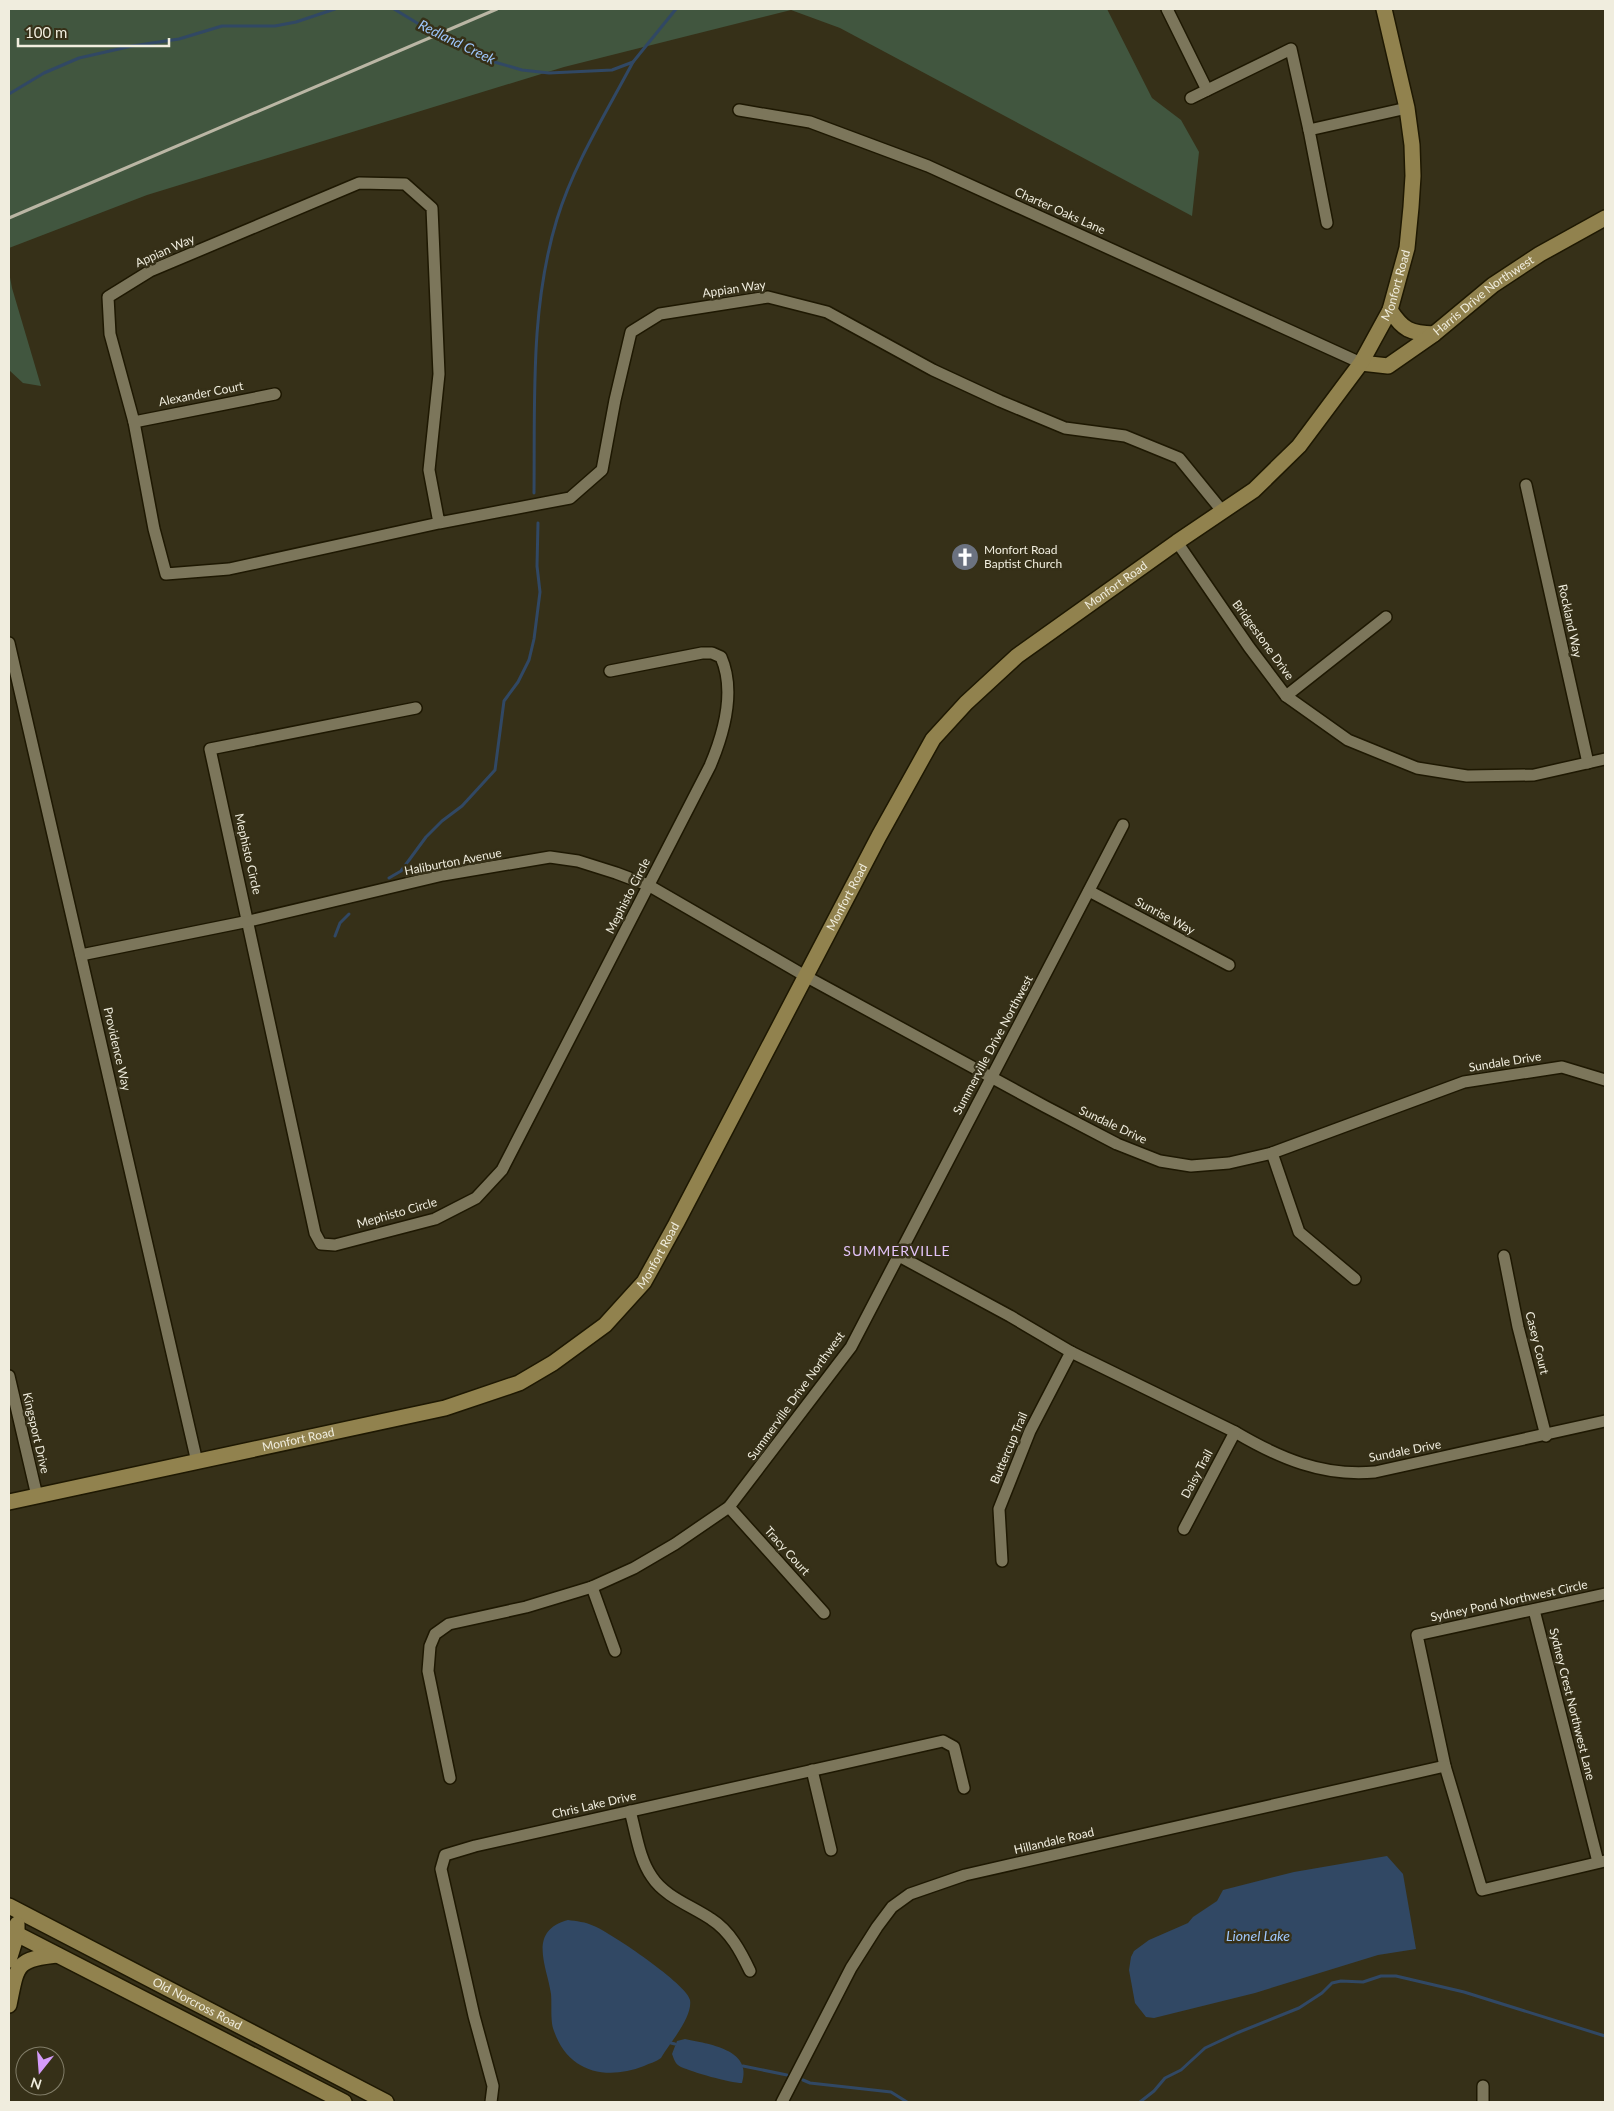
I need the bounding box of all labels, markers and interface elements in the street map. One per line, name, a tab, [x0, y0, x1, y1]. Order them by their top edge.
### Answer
scale bar	[18, 15, 169, 47]
water label: Redland Creek	[416, 16, 499, 68]
text: 100 m	[25, 23, 67, 41]
street label: Charter Oaks Lane	[1012, 184, 1108, 237]
street label: Appian Way	[133, 230, 198, 270]
street label: Monfort Road	[1377, 248, 1413, 323]
street label: Harris Drive Northwest	[1430, 252, 1537, 339]
street label: Appian Way	[701, 277, 767, 300]
street label: Alexander Court	[157, 378, 245, 409]
church icon: Monfort Road Baptist Church	[950, 542, 980, 572]
place label: Monfort Road Baptist Church	[984, 542, 1062, 571]
street label: Monfort Road	[1081, 558, 1150, 612]
street label: Rockland Way	[1555, 583, 1586, 660]
street label: Bridgestone Drive	[1229, 597, 1297, 683]
street label: Mephisto Circle	[232, 812, 265, 896]
street label: Haliburton Avenue	[403, 845, 503, 878]
street label: Mephisto Circle	[602, 855, 653, 936]
street label: Monfort Road	[823, 861, 870, 933]
street label: Sunrise Way	[1133, 894, 1198, 938]
street label: Summerville Drive Northwest	[949, 972, 1036, 1117]
street label: Providence Way	[101, 1006, 135, 1093]
street label: Sundale Drive	[1468, 1048, 1542, 1075]
street label: Sundale Drive	[1077, 1102, 1150, 1147]
street label: Mephisto Circle	[355, 1194, 439, 1231]
street label: Monfort Road	[633, 1220, 682, 1292]
district label: SUMMERVILLE	[843, 1242, 951, 1259]
street label: Casey Court	[1522, 1310, 1553, 1377]
street label: Summerville Drive Northwest	[744, 1328, 848, 1463]
street label: Kingsport Drive	[20, 1391, 53, 1475]
street label: Buttercup Trail	[987, 1410, 1030, 1486]
street label: Monfort Road	[261, 1424, 336, 1454]
street label: Sundale Drive	[1367, 1436, 1442, 1465]
street label: Daisy Trail	[1177, 1447, 1216, 1501]
street label: Tracy Court	[761, 1523, 814, 1579]
street label: Sydney Pond Northwest Circle	[1429, 1577, 1589, 1625]
street label: Sydney Crest Northwest Lane	[1546, 1626, 1599, 1782]
street label: Chris Lake Drive	[550, 1788, 638, 1822]
street label: Hillandale Road	[1012, 1824, 1095, 1857]
water label: Lionel Lake	[1226, 1927, 1290, 1944]
street label: Old Norcross Road	[150, 1974, 245, 2033]
north arrow	[15, 2046, 65, 2096]
text: N	[28, 2074, 44, 2094]

